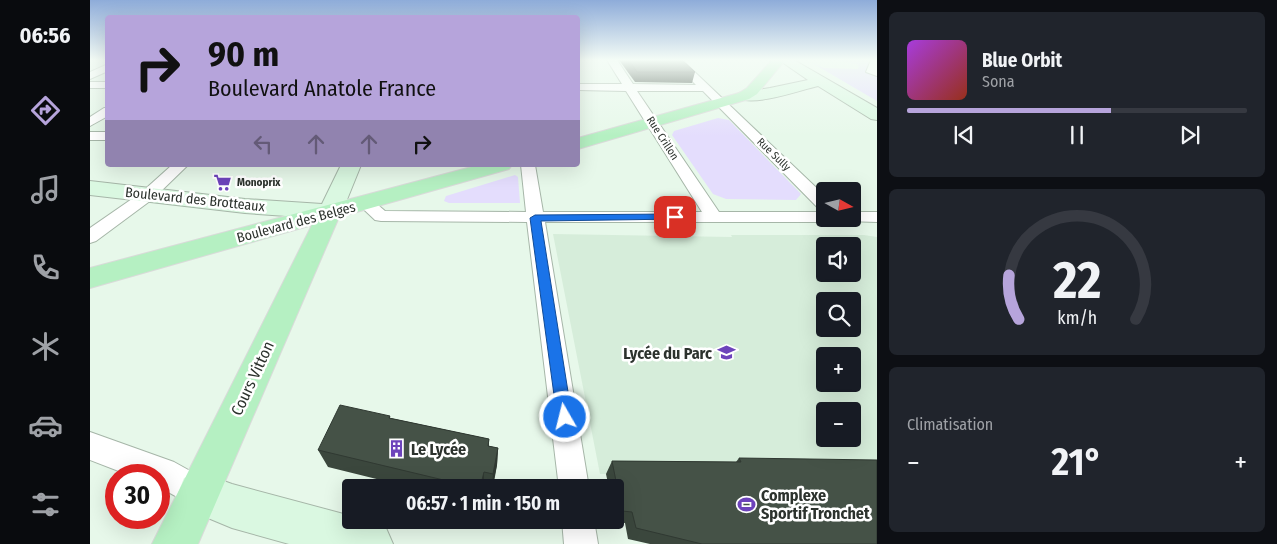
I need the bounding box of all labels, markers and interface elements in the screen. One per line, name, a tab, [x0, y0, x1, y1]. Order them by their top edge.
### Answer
text: 06:56	[19, 22, 71, 49]
text: 90 m	[208, 33, 279, 75]
icon: right	[125, 35, 190, 100]
text: Blue Orbit	[982, 49, 1062, 72]
text: Sona	[982, 72, 1015, 91]
text: Boulevard Anatole France	[208, 75, 436, 102]
icon: directions	[28, 93, 63, 128]
street label: Rue Crillon	[644, 114, 681, 162]
icon: previous	[950, 121, 978, 149]
icon: pause	[1063, 121, 1091, 149]
icon: next	[1176, 121, 1204, 149]
icon: left	[249, 130, 277, 158]
icon: ahead	[302, 130, 330, 158]
icon: ahead	[355, 130, 383, 158]
icon: right	[408, 130, 436, 158]
street label: Rue Sully	[754, 135, 793, 174]
icon: music	[28, 172, 63, 207]
supermarket icon: Monoprix	[213, 172, 233, 192]
place label: Monoprix	[237, 176, 281, 189]
north arrow	[816, 182, 861, 228]
map controls	[816, 182, 861, 447]
street label: Boulevard des Brotteaux	[124, 184, 266, 215]
pin	[654, 196, 696, 238]
street label: Boulevard des Belges	[235, 198, 357, 247]
icon: arrive	[661, 203, 689, 231]
button: sound	[816, 237, 861, 282]
text: 22	[1052, 249, 1101, 312]
icon: phone	[28, 250, 63, 285]
button: search	[816, 292, 861, 337]
text: km/h	[1057, 307, 1097, 329]
icon: climate	[28, 329, 63, 364]
street label: Cours Vitton	[227, 338, 278, 418]
school or university icon: Lycée du Parc	[716, 343, 736, 363]
place label: Lycée du Parc	[623, 344, 712, 363]
button: +	[816, 347, 861, 392]
position arrow	[538, 390, 590, 442]
button: −	[816, 402, 861, 447]
icon: car	[28, 408, 63, 443]
text: Climatisation	[907, 415, 993, 434]
building icon: Le Lycée	[387, 439, 407, 459]
text: 21°	[1052, 439, 1102, 485]
place label: Le Lycée	[411, 440, 466, 459]
text: −	[907, 446, 920, 479]
text: +	[1234, 446, 1247, 479]
speed limit sign: 30	[105, 464, 170, 529]
place label: Complexe Sportif Tronchet	[761, 486, 870, 523]
icon: filters	[28, 487, 63, 522]
text: 06:57 · 1 min · 150 m	[406, 492, 560, 515]
sports icon: Complexe Sportif Tronchet	[737, 494, 757, 514]

